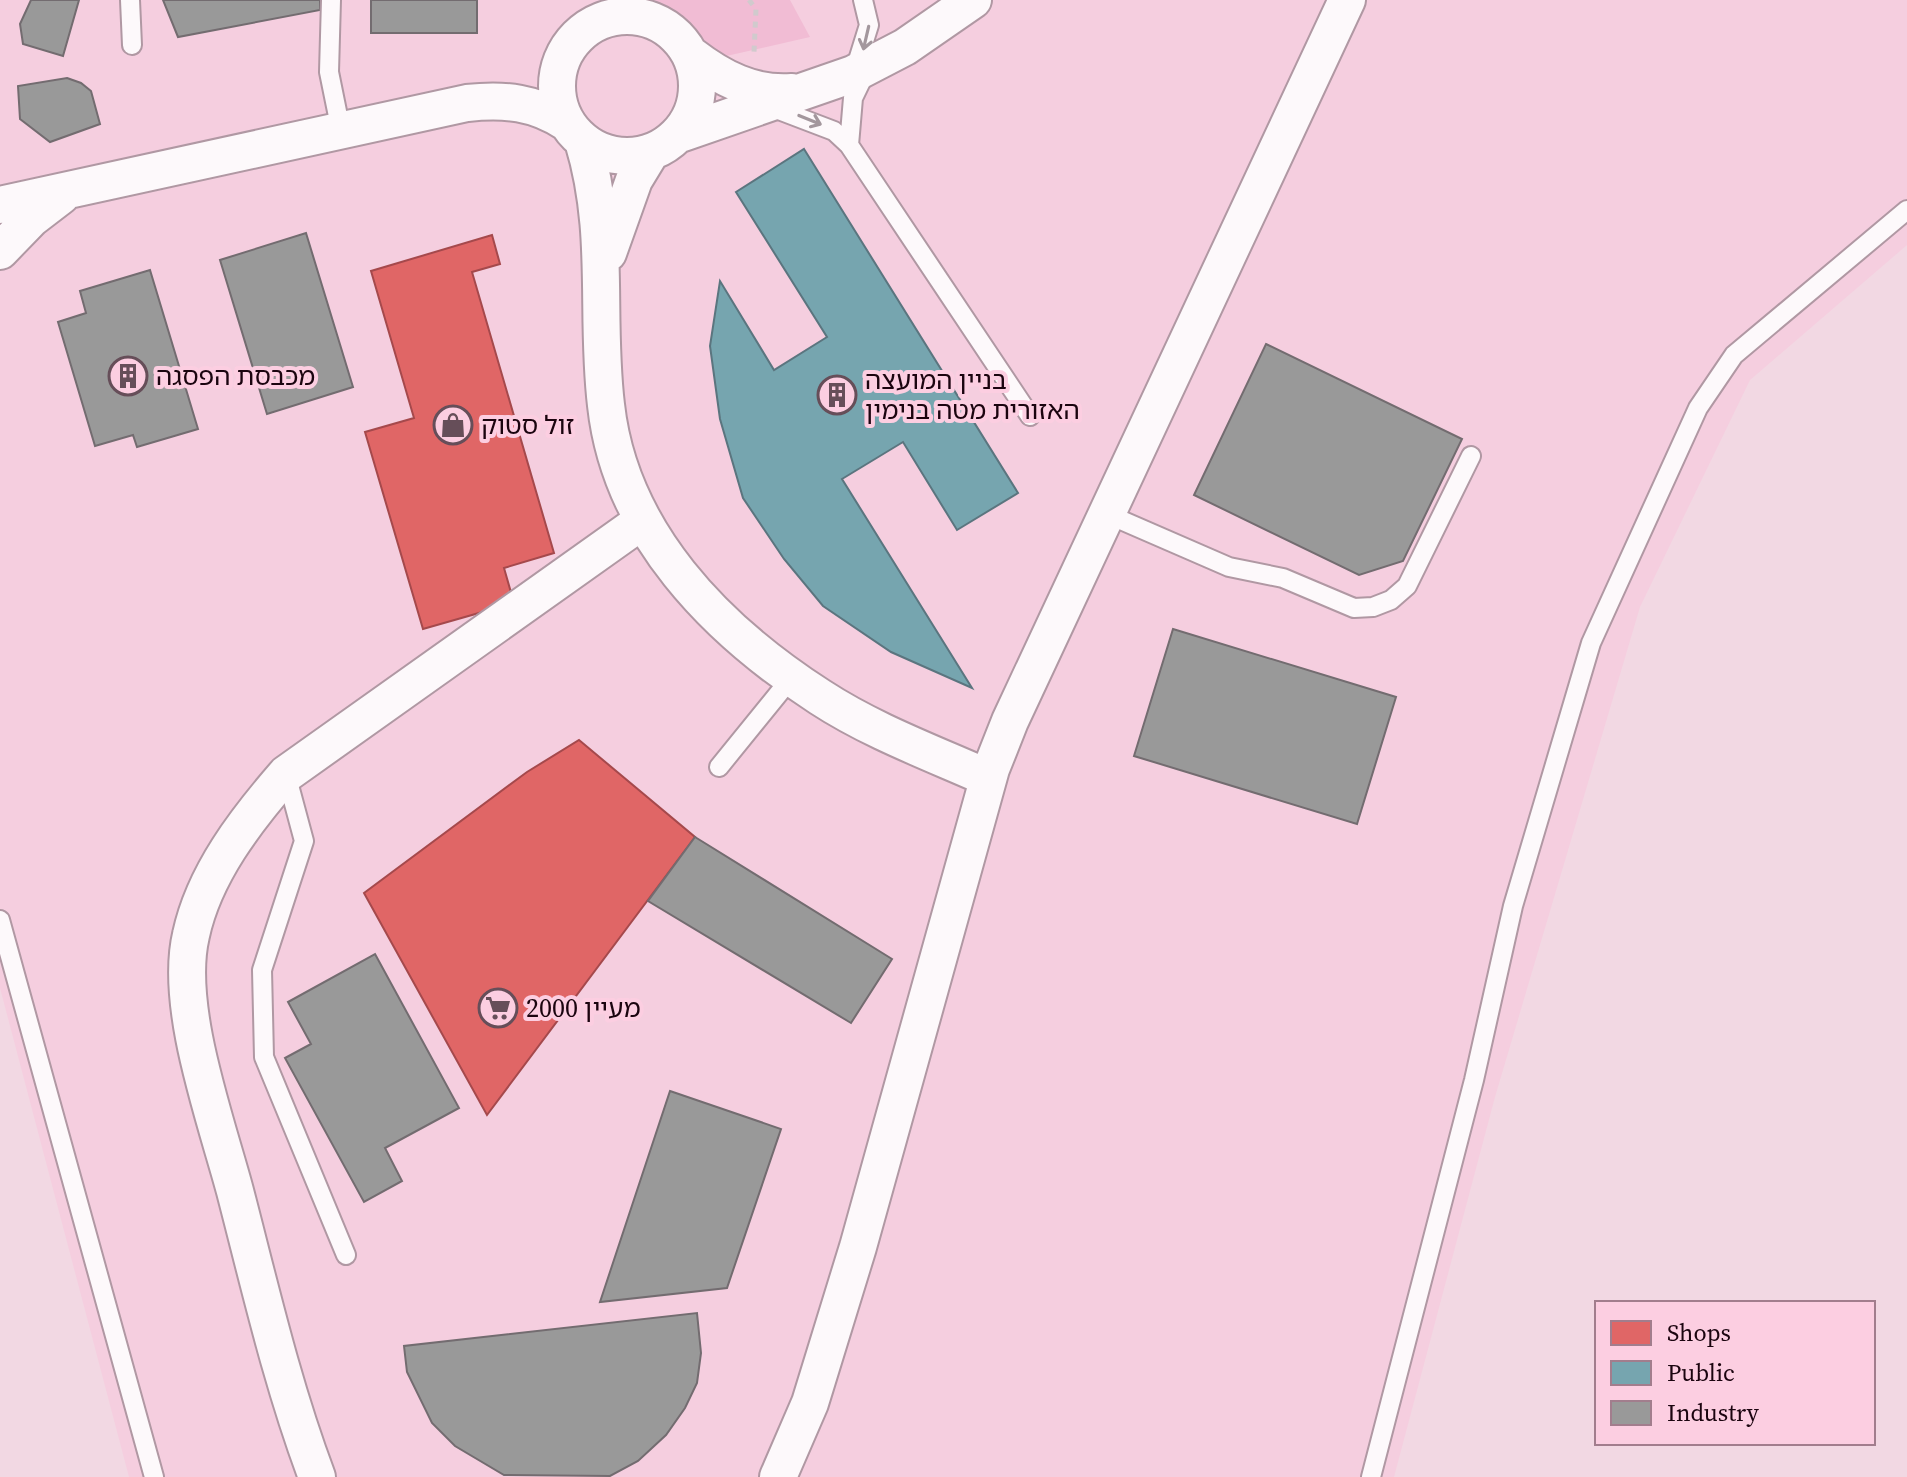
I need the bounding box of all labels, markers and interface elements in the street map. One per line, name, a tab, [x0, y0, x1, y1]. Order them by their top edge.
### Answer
one-way arrow	[858, 24, 873, 50]
one-way arrow	[797, 114, 822, 129]
building icon: מכבסת הפסגה	[107, 355, 149, 397]
place label: מכבסת הפסגה	[156, 358, 315, 394]
place label: בניין המועצה האזורית מטה בנימין	[865, 362, 1080, 428]
building icon: בניין המועצה האזורית מטה בנימין	[816, 374, 858, 416]
shop icon: זול סטוק	[432, 404, 474, 446]
place label: זול סטוק	[481, 407, 574, 443]
supermarket icon: מעיין 2000	[477, 987, 519, 1029]
place label: מעיין 2000	[526, 990, 641, 1026]
legend	[1595, 1301, 1875, 1445]
text: Shops	[1667, 1316, 1731, 1349]
text: Public	[1667, 1356, 1735, 1389]
text: Industry	[1667, 1396, 1759, 1429]

